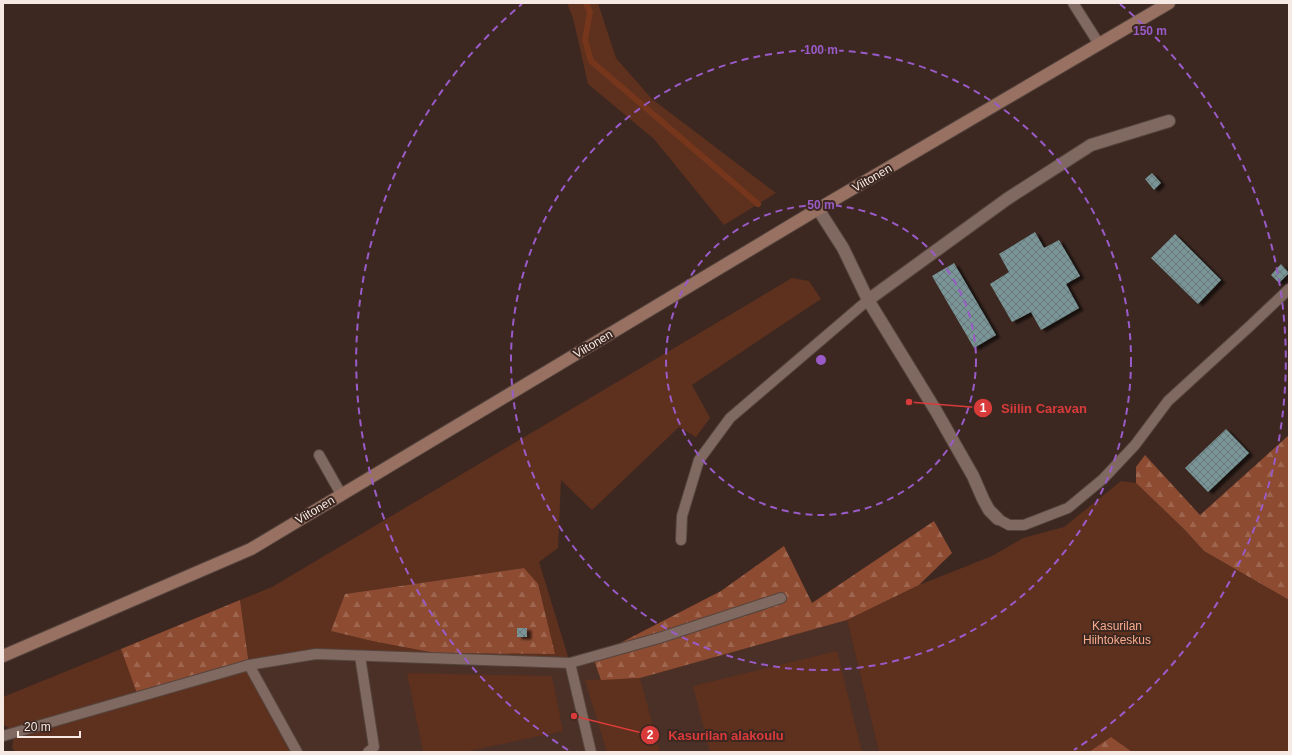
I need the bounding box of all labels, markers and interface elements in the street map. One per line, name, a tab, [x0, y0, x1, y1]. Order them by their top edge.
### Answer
text: 150 m	[1133, 24, 1167, 38]
text: 100 m	[804, 43, 838, 57]
street label: Viitonen	[850, 161, 894, 195]
text: 50 m	[807, 198, 835, 212]
street label: Viitonen	[571, 327, 615, 361]
centre of rings	[814, 353, 828, 367]
callout: Siilin Caravan	[973, 395, 1095, 420]
text: 1	[980, 401, 987, 415]
text: Siilin Caravan	[1001, 401, 1087, 416]
street label: Viitonen	[293, 493, 337, 527]
park label: Kasurilan Hiihtokeskus	[1083, 619, 1151, 647]
scale bar	[18, 713, 80, 739]
text: 20 m	[24, 720, 51, 734]
callout: Kasurilan alakoulu	[640, 722, 791, 747]
text: 2	[647, 728, 654, 742]
text: Kasurilan alakoulu	[668, 728, 784, 743]

